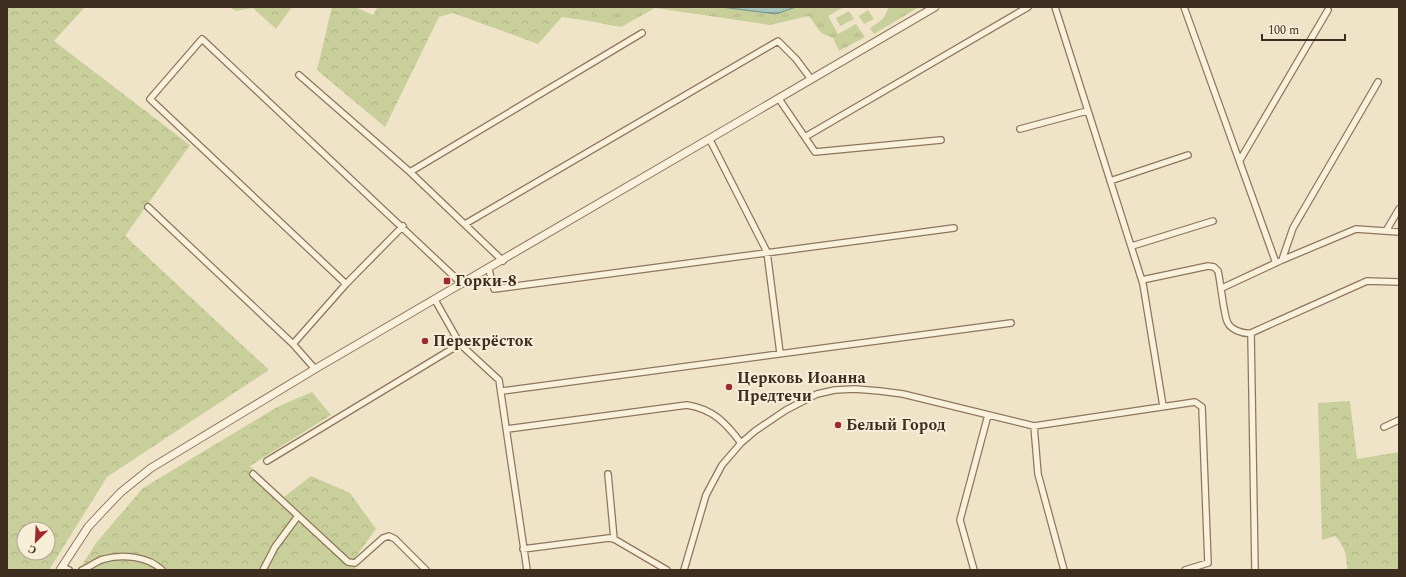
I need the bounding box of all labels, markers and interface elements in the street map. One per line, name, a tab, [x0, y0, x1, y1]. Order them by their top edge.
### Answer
scale bar	[1262, 16, 1345, 42]
text: 100 m	[1268, 21, 1299, 40]
place label: Горки-8	[455, 269, 517, 293]
marker: Горки-8	[442, 276, 452, 286]
place label: Перекрёсток	[433, 329, 534, 353]
marker: Перекрёсток	[420, 336, 430, 346]
place label: Церковь Иоанна Предтечи	[737, 366, 867, 408]
marker: Церковь Иоанна Предтечи	[724, 382, 734, 392]
place label: Белый Город	[846, 413, 946, 437]
marker: Белый Город	[833, 420, 843, 430]
north arrow	[16, 521, 56, 561]
text: С	[25, 540, 39, 559]

